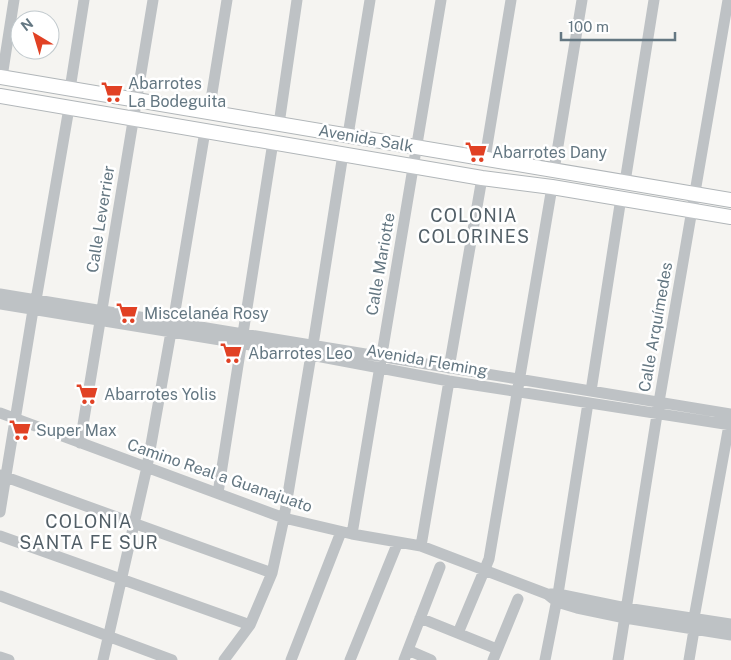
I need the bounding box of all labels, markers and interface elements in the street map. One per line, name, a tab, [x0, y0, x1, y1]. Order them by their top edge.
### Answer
north arrow	[10, 10, 60, 60]
scale bar	[561, 10, 675, 42]
text: N	[18, 15, 36, 34]
text: 100 m	[568, 18, 609, 35]
place label: Abarrotes La Bodeguita	[128, 74, 226, 111]
supermarket icon: Abarrotes La Bodeguita	[99, 79, 125, 105]
street label: Avenida Salk	[317, 121, 415, 156]
supermarket icon: Abarrotes Dany	[463, 139, 489, 165]
place label: Abarrotes Dany	[492, 143, 608, 162]
street label: Calle Leverrier	[83, 164, 118, 274]
district label: COLONIA COLORINES	[418, 205, 530, 247]
street label: Calle Mariotte	[362, 211, 399, 317]
street label: Calle Arquímedes	[635, 261, 676, 394]
supermarket icon: Miscelanéa Rosy	[114, 300, 140, 326]
place label: Miscelanéa Rosy	[144, 304, 269, 323]
supermarket icon: Abarrotes Leo	[218, 340, 244, 366]
street label: Avenida Fleming	[365, 340, 489, 381]
place label: Abarrotes Leo	[248, 344, 353, 363]
supermarket icon: Abarrotes Yolis	[74, 381, 100, 407]
place label: Abarrotes Yolis	[104, 385, 216, 404]
supermarket icon: Super Max	[7, 417, 33, 443]
place label: Super Max	[36, 421, 117, 440]
street label: Camino Real a Guanajuato	[125, 435, 315, 516]
district label: COLONIA SANTA FE SUR	[19, 511, 159, 553]

